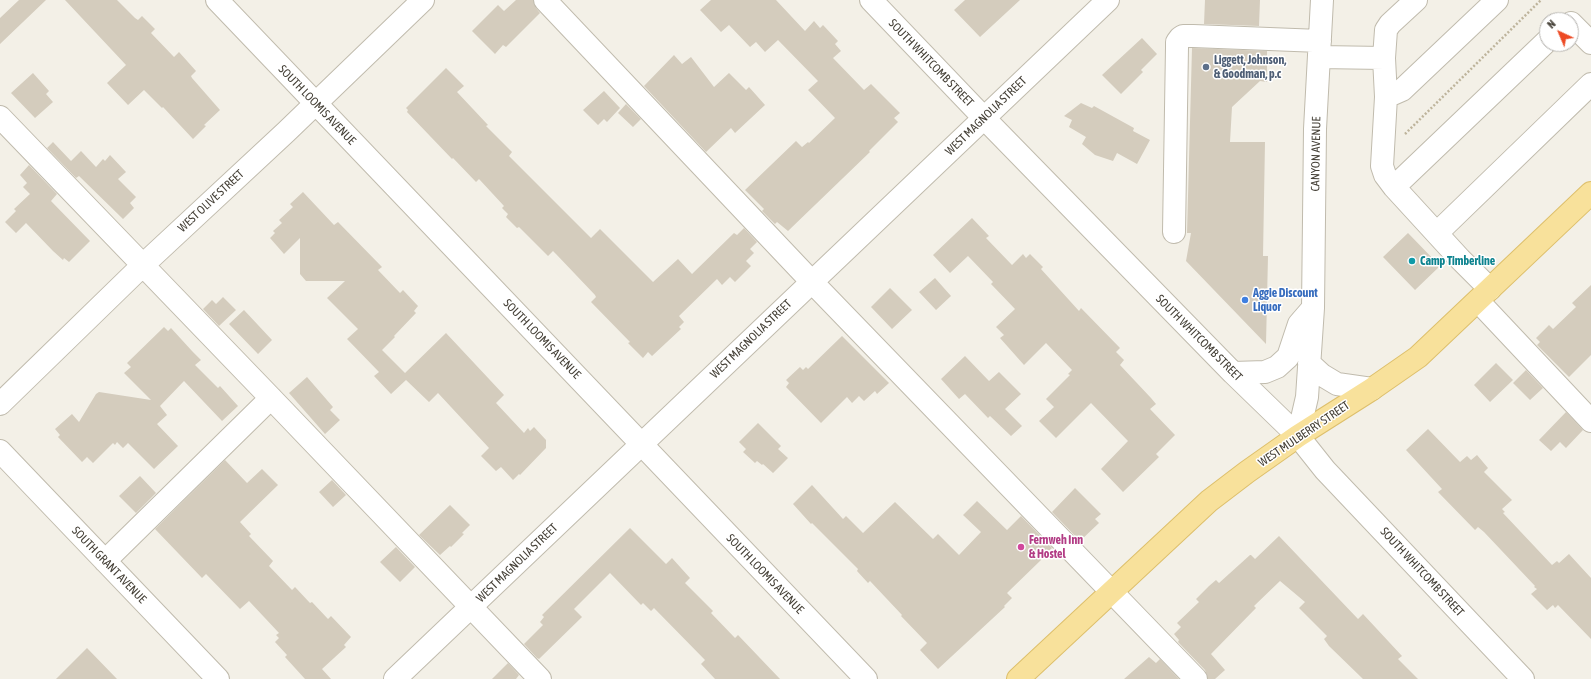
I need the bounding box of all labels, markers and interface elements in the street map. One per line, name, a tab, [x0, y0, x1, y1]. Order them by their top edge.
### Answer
north arrow	[1539, 12, 1579, 52]
street label: SOUTH WHITCOMB STREET	[885, 16, 977, 110]
text: N	[1545, 18, 1558, 31]
place label: Liggett, Johnson, & Goodman, p.c	[1214, 53, 1286, 81]
street label: SOUTH LOOMIS AVENUE	[275, 62, 359, 148]
marker: Liggett, Johnson, & Goodman, p.c	[1201, 62, 1211, 72]
street label: WEST MAGNOLIA STREET	[942, 74, 1030, 158]
street label: CANYON AVENUE	[1308, 116, 1324, 192]
street label: WEST OLIVE STREET	[175, 167, 247, 235]
place label: Camp Timberline	[1420, 254, 1495, 268]
marker: Camp Timberline	[1407, 256, 1417, 266]
place label: Aggie Discount Liquor	[1253, 286, 1318, 314]
street label: SOUTH WHITCOMB STREET	[1153, 292, 1245, 384]
marker: Aggie Discount Liquor	[1240, 295, 1250, 305]
street label: SOUTH LOOMIS AVENUE	[500, 296, 584, 382]
street label: WEST MAGNOLIA STREET	[707, 297, 795, 381]
street label: WEST MULBERRY STREET	[1256, 398, 1352, 470]
street label: WEST MAGNOLIA STREET	[473, 521, 561, 605]
street label: SOUTH GRANT AVENUE	[69, 524, 149, 606]
street label: SOUTH WHITCOMB STREET	[1377, 525, 1467, 619]
street label: SOUTH LOOMIS AVENUE	[723, 531, 807, 617]
place label: Fernweh Inn & Hostel	[1029, 533, 1083, 561]
marker: Fernweh Inn & Hostel	[1016, 542, 1026, 552]

